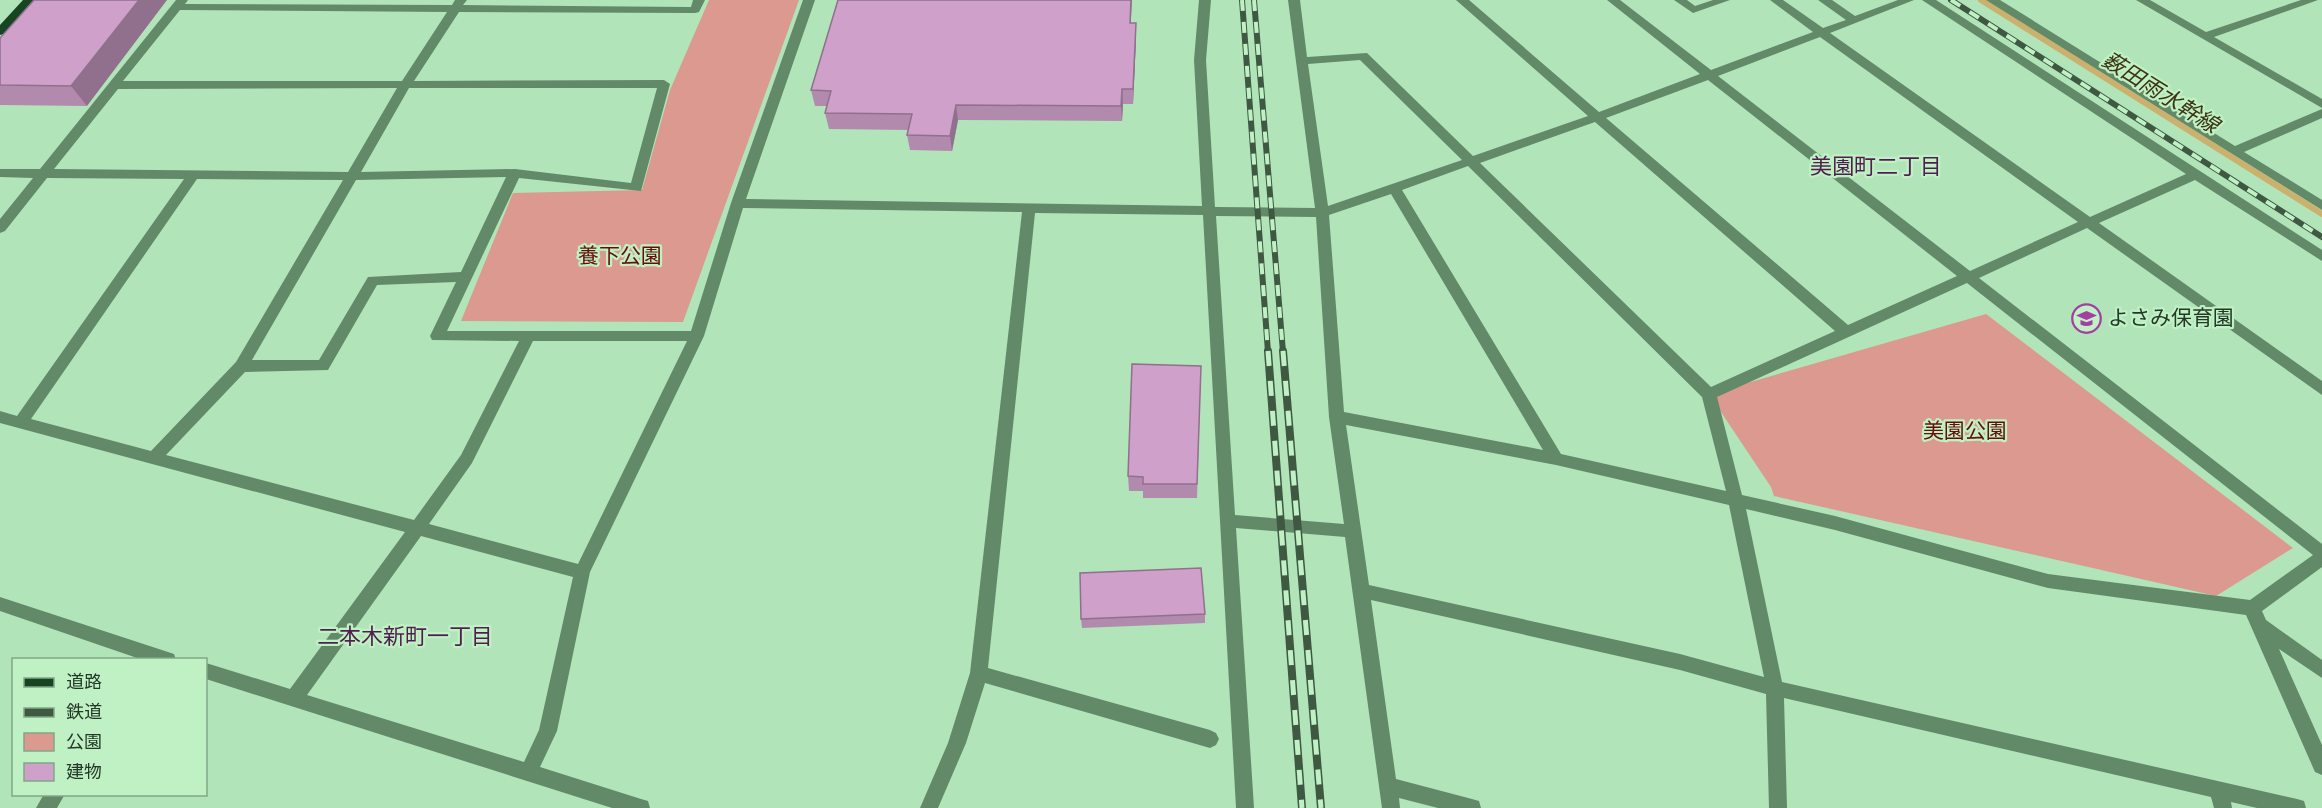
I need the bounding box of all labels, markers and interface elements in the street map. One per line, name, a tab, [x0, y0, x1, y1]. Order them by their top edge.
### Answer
water label: 薮田雨水幹線	[2098, 45, 2227, 140]
district label: 美園町二丁目	[1810, 152, 1942, 180]
park label: 養下公園	[578, 242, 662, 268]
school or university icon: よさみ保育園	[2071, 302, 2103, 334]
place label: よさみ保育園	[2108, 304, 2234, 330]
park label: 美園公園	[1923, 417, 2007, 443]
district label: 二本木新町一丁目	[317, 622, 493, 650]
legend	[12, 658, 207, 796]
text: 道路	[66, 670, 102, 693]
text: 鉄道	[66, 700, 102, 723]
text: 公園	[66, 730, 102, 753]
text: 建物	[66, 760, 102, 783]

